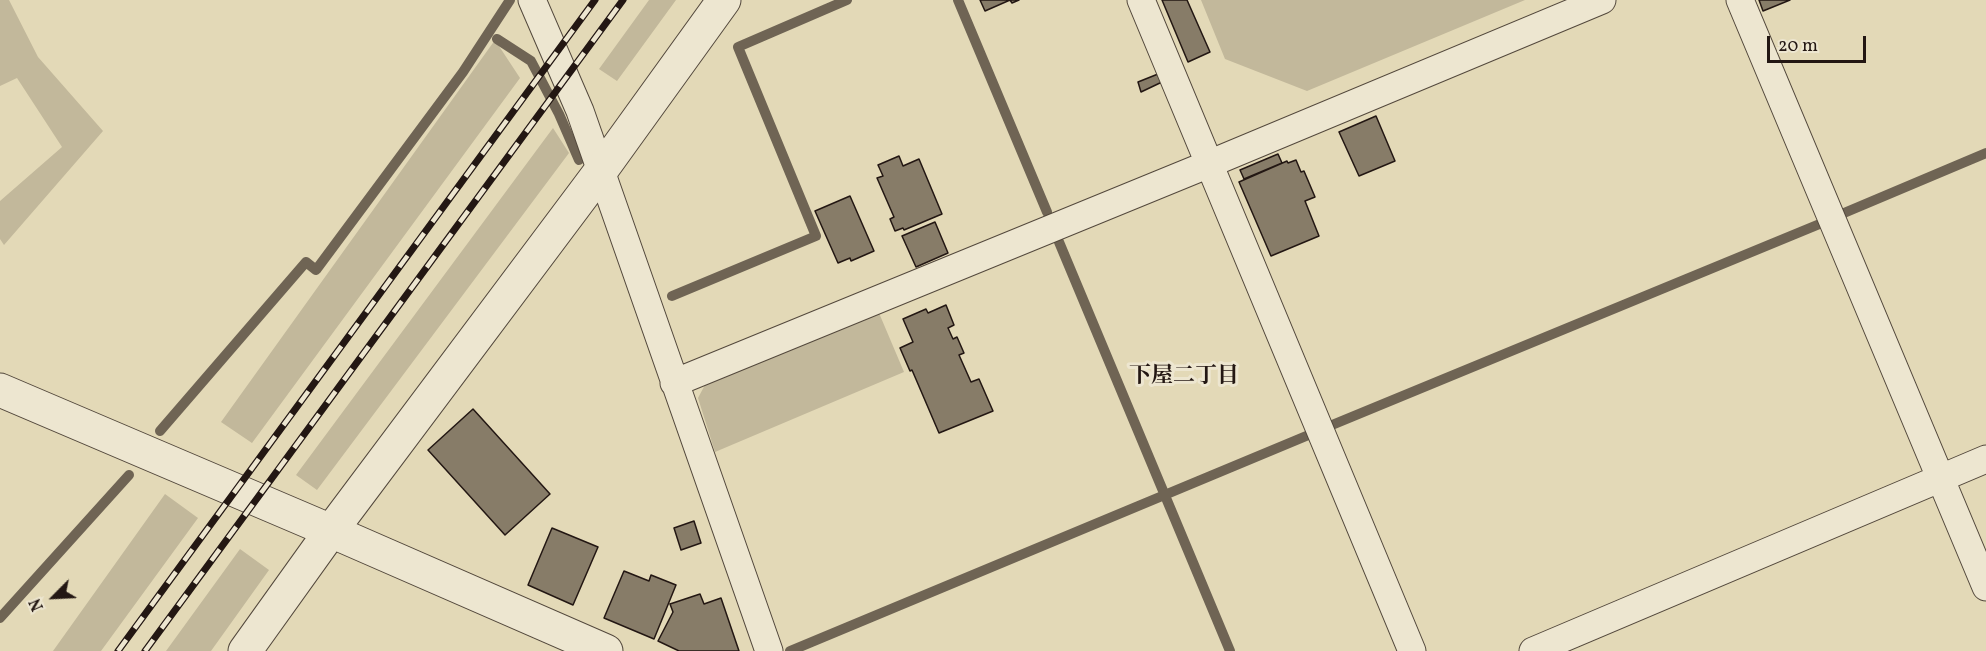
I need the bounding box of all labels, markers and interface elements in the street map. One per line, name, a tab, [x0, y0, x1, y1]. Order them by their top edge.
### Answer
scale bar	[1770, 24, 1869, 62]
text: 20 m	[1778, 34, 1818, 59]
district label: 下屋二丁目	[1129, 365, 1239, 391]
north arrow	[24, 567, 84, 627]
text: N	[25, 595, 50, 614]

